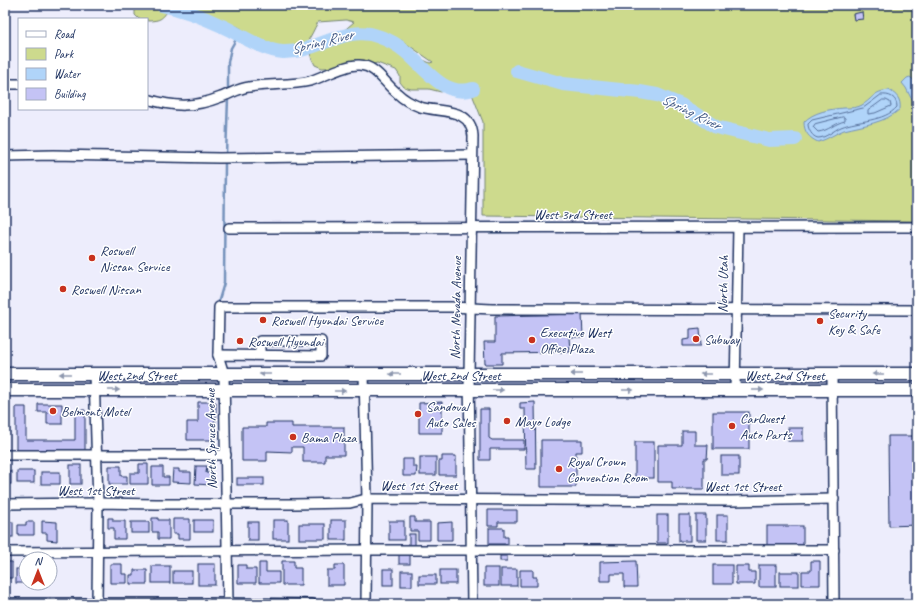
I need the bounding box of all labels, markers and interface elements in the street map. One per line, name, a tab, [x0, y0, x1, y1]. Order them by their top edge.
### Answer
legend	[18, 18, 148, 110]
water label: Spring River	[289, 25, 357, 59]
text: Road	[54, 26, 76, 42]
text: Park	[54, 46, 75, 62]
text: Water	[54, 66, 82, 82]
text: Building	[54, 86, 86, 102]
water label: Spring River	[659, 90, 726, 135]
street label: West 3rd Street	[534, 206, 613, 223]
place label: Roswell Nissan Service	[100, 242, 171, 275]
marker: Roswell Nissan Service	[87, 253, 97, 263]
street label: North Nevada Avenue	[447, 255, 465, 360]
street label: North Utah	[714, 255, 732, 313]
place label: Roswell Nissan	[71, 281, 142, 298]
marker: Roswell Nissan	[58, 284, 68, 294]
place label: Security Key & Safe	[828, 305, 881, 338]
place label: Roswell Hyundai Service	[271, 312, 384, 329]
marker: Roswell Hyundai Service	[258, 315, 268, 325]
marker: Security Key & Safe	[815, 316, 825, 326]
place label: Executive West Office Plaza	[540, 324, 613, 357]
place label: Subway	[704, 331, 741, 348]
place label: Roswell Hyundai	[248, 333, 326, 350]
marker: Subway	[691, 334, 701, 344]
marker: Executive West Office Plaza	[527, 335, 537, 345]
marker: Roswell Hyundai	[235, 336, 245, 346]
street label: West 2nd Street	[97, 367, 178, 384]
street label: West 2nd Street	[421, 367, 502, 384]
street label: West 2nd Street	[745, 367, 826, 384]
one-way arrow	[58, 371, 71, 377]
one-way arrow	[258, 371, 271, 377]
one-way arrow	[388, 371, 401, 377]
one-way arrow	[569, 371, 582, 377]
one-way arrow	[699, 371, 712, 377]
one-way arrow	[871, 371, 884, 377]
one-way arrow	[108, 387, 121, 393]
street label: North Spruce Avenue	[202, 387, 220, 489]
one-way arrow	[492, 387, 505, 393]
one-way arrow	[622, 387, 635, 393]
one-way arrow	[752, 387, 765, 393]
one-way arrow	[334, 388, 347, 394]
place label: Sandoval Auto Sales	[426, 398, 476, 431]
place label: Belmont Motel	[61, 403, 132, 420]
marker: Belmont Motel	[48, 406, 58, 416]
marker: Sandoval Auto Sales	[413, 409, 423, 419]
place label: CarQuest Auto Parts	[740, 410, 792, 443]
place label: Mayo Lodge	[515, 413, 571, 430]
marker: Mayo Lodge	[502, 416, 512, 426]
marker: CarQuest Auto Parts	[727, 421, 737, 431]
place label: Bama Plaza	[301, 429, 357, 446]
marker: Bama Plaza	[288, 432, 298, 442]
place label: Royal Crown Convention Room	[567, 453, 648, 486]
marker: Royal Crown Convention Room	[554, 464, 564, 474]
street label: West 1st Street	[381, 477, 459, 494]
street label: West 1st Street	[705, 478, 783, 495]
street label: West 1st Street	[58, 482, 136, 499]
north arrow	[18, 551, 58, 591]
text: N	[35, 554, 44, 568]

